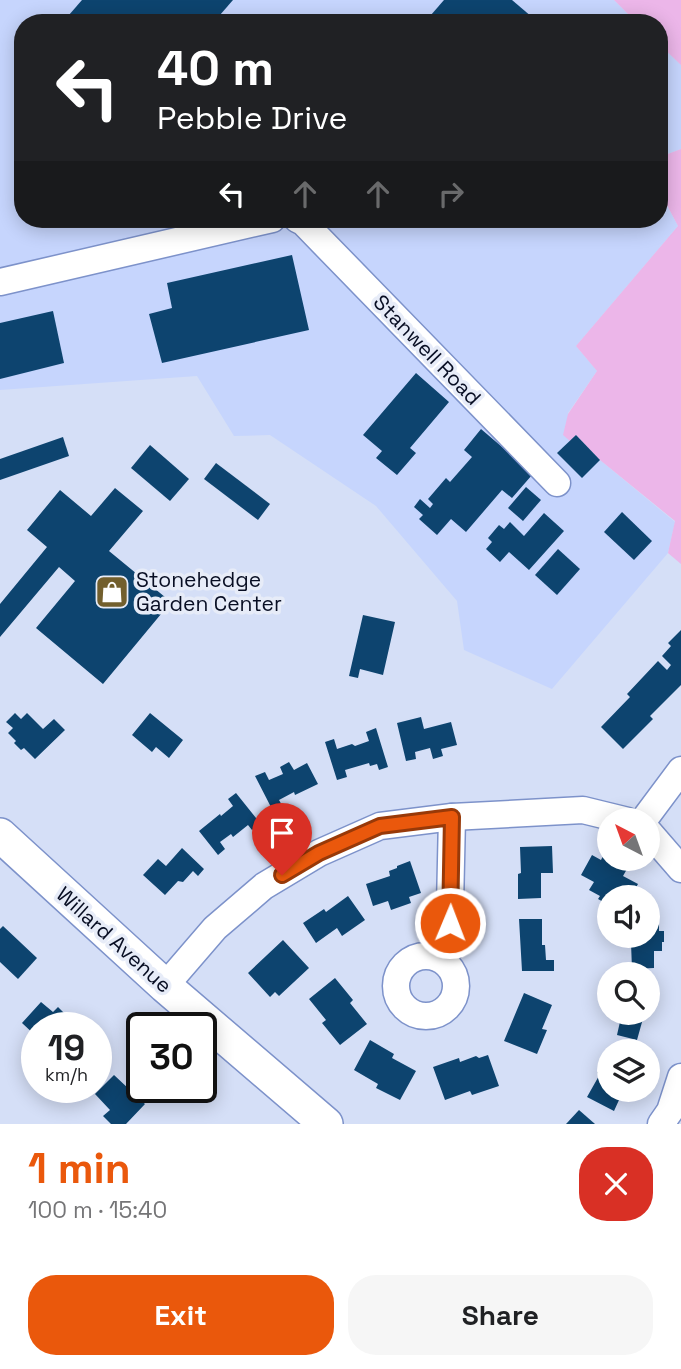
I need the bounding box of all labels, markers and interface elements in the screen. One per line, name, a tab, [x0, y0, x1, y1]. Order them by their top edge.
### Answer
text: 40 m	[157, 37, 274, 99]
icon: left	[42, 42, 133, 133]
text: Pebble Drive	[157, 98, 348, 138]
icon: left	[213, 175, 251, 213]
icon: ahead	[286, 175, 324, 213]
icon: ahead	[359, 175, 397, 213]
icon: right	[432, 175, 470, 213]
street label: Stanwell Road	[368, 289, 487, 411]
place label: Stonehedge Garden Center	[136, 566, 282, 617]
shop icon: Stonehedge Garden Center	[93, 573, 131, 611]
pin	[252, 803, 312, 875]
north arrow	[597, 808, 660, 872]
map controls	[597, 808, 660, 1102]
icon: arrive	[263, 814, 301, 852]
street label: Willard Avenue	[51, 881, 178, 999]
button: sound	[597, 885, 660, 948]
position arrow	[413, 886, 487, 960]
button: search	[597, 962, 660, 1025]
speed limit sign: 30	[126, 1012, 217, 1103]
text: 19	[48, 1026, 85, 1070]
button: layers	[597, 1039, 660, 1102]
text: km/h	[45, 1063, 88, 1086]
text: 1 min	[28, 1142, 131, 1195]
button: close	[579, 1147, 653, 1221]
text: 100 m · 15:40	[28, 1195, 167, 1225]
button: Exit	[28, 1275, 334, 1355]
button: Share	[348, 1275, 653, 1355]

